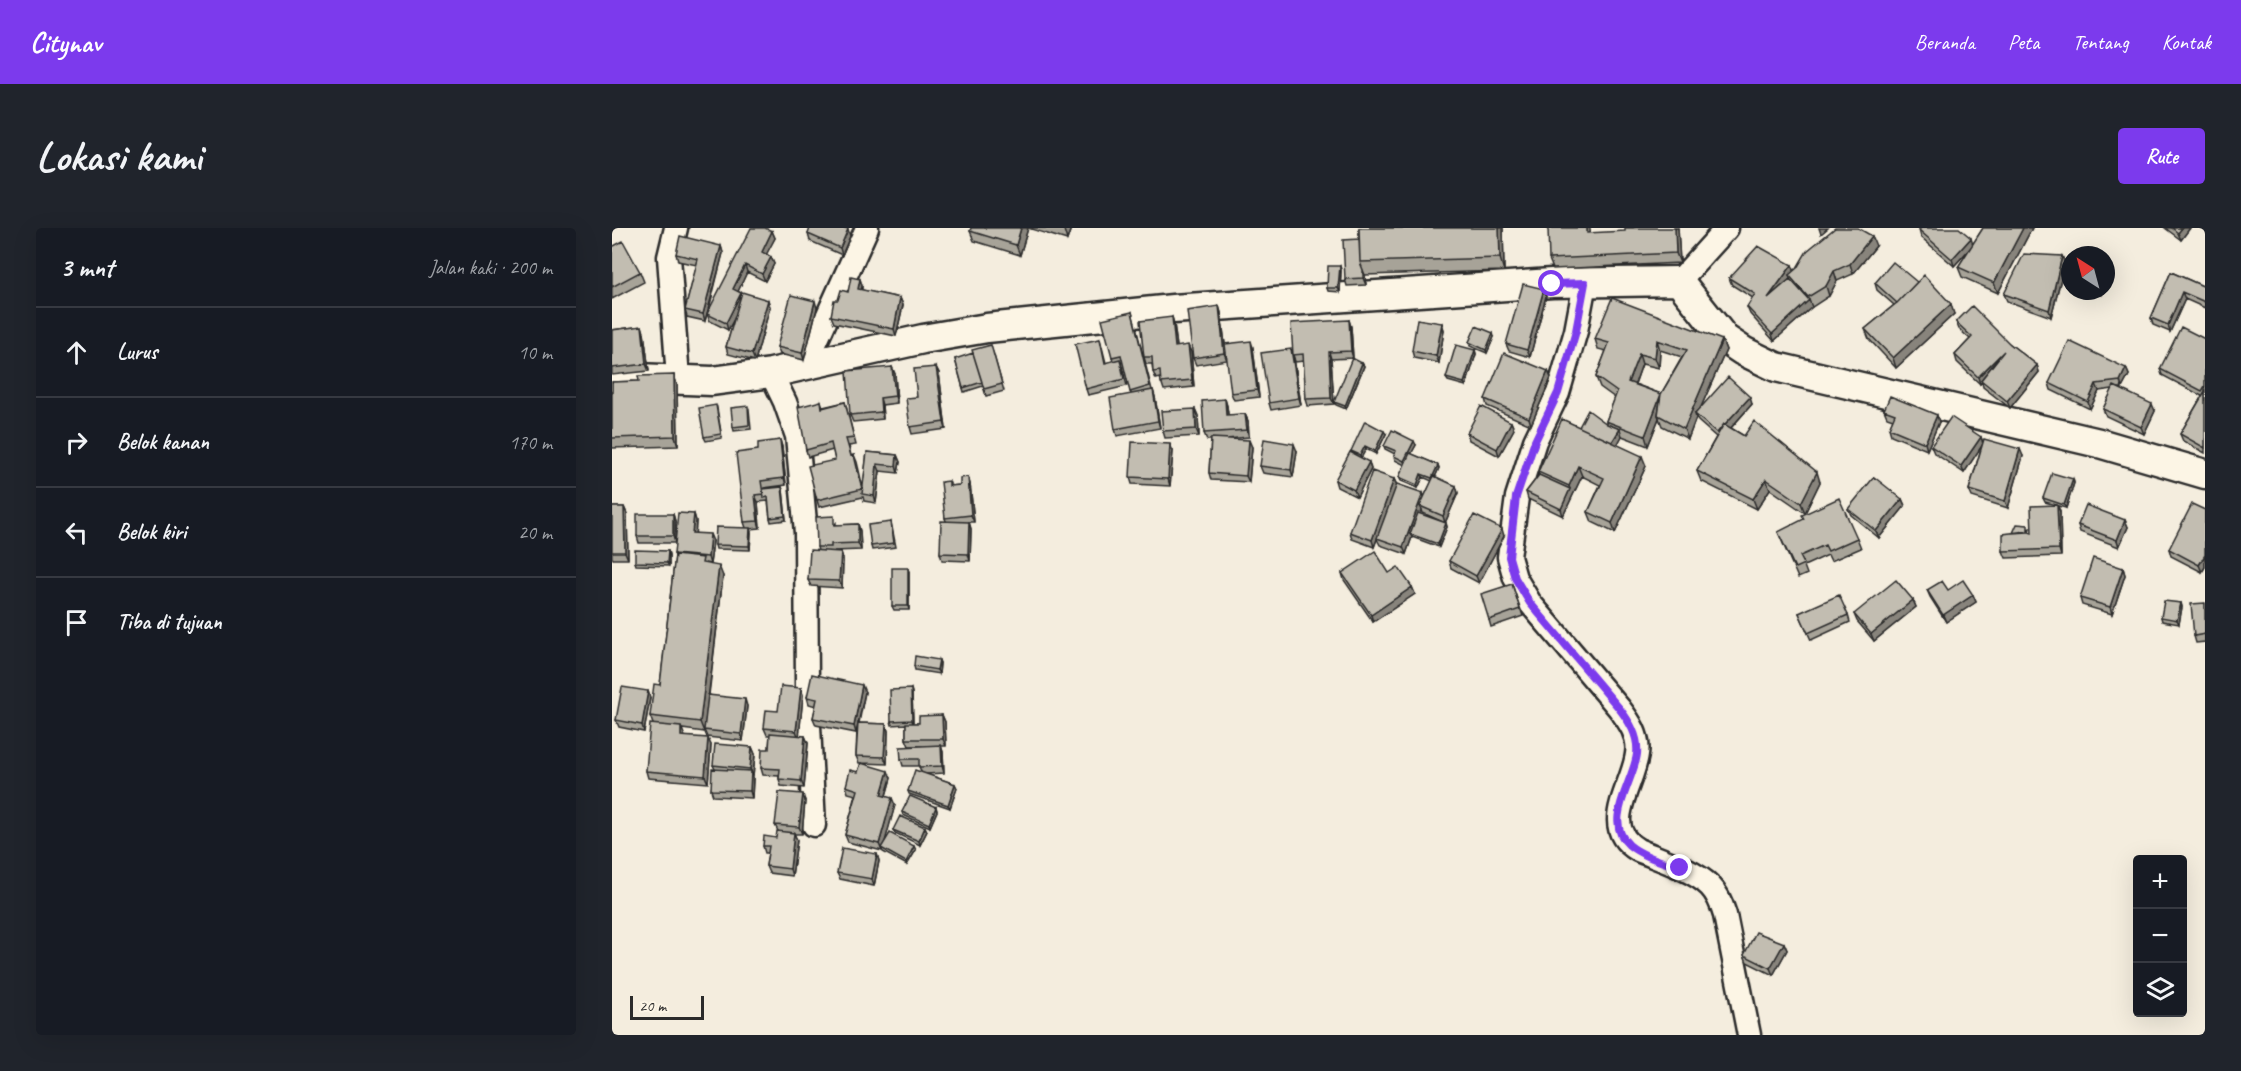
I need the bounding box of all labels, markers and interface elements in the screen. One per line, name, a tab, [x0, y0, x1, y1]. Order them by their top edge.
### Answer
text: Citynav	[30, 25, 101, 60]
text: Beranda	[1915, 29, 1975, 55]
text: Peta	[2008, 29, 2039, 55]
text: Tentang	[2072, 29, 2129, 55]
text: Kontak	[2162, 29, 2211, 55]
button: Rute	[2118, 128, 2205, 184]
text: Lokasi kami	[36, 130, 202, 183]
north arrow	[2061, 246, 2115, 300]
text: 3 mnt	[60, 251, 113, 284]
text: Jalan kaki · 200 m	[429, 255, 552, 280]
route start	[1538, 270, 1564, 296]
icon: ahead	[60, 336, 93, 369]
text: Lurus	[117, 338, 157, 366]
text: 10 m	[518, 340, 552, 365]
icon: right	[60, 426, 93, 459]
text: Belok kanan	[117, 428, 209, 456]
text: 170 m	[509, 430, 552, 455]
icon: left	[60, 516, 93, 549]
text: Belok kiri	[117, 518, 186, 546]
text: 20 m	[518, 520, 552, 545]
icon: arrive	[60, 606, 93, 639]
text: Tiba di tujuan	[117, 608, 222, 636]
route end	[1666, 854, 1692, 880]
map controls	[2133, 855, 2187, 1017]
button: +	[2133, 855, 2187, 909]
button: −	[2133, 909, 2187, 963]
button: layers	[2133, 963, 2187, 1017]
scale bar	[630, 993, 704, 1020]
text: 20 m	[639, 996, 666, 1016]

